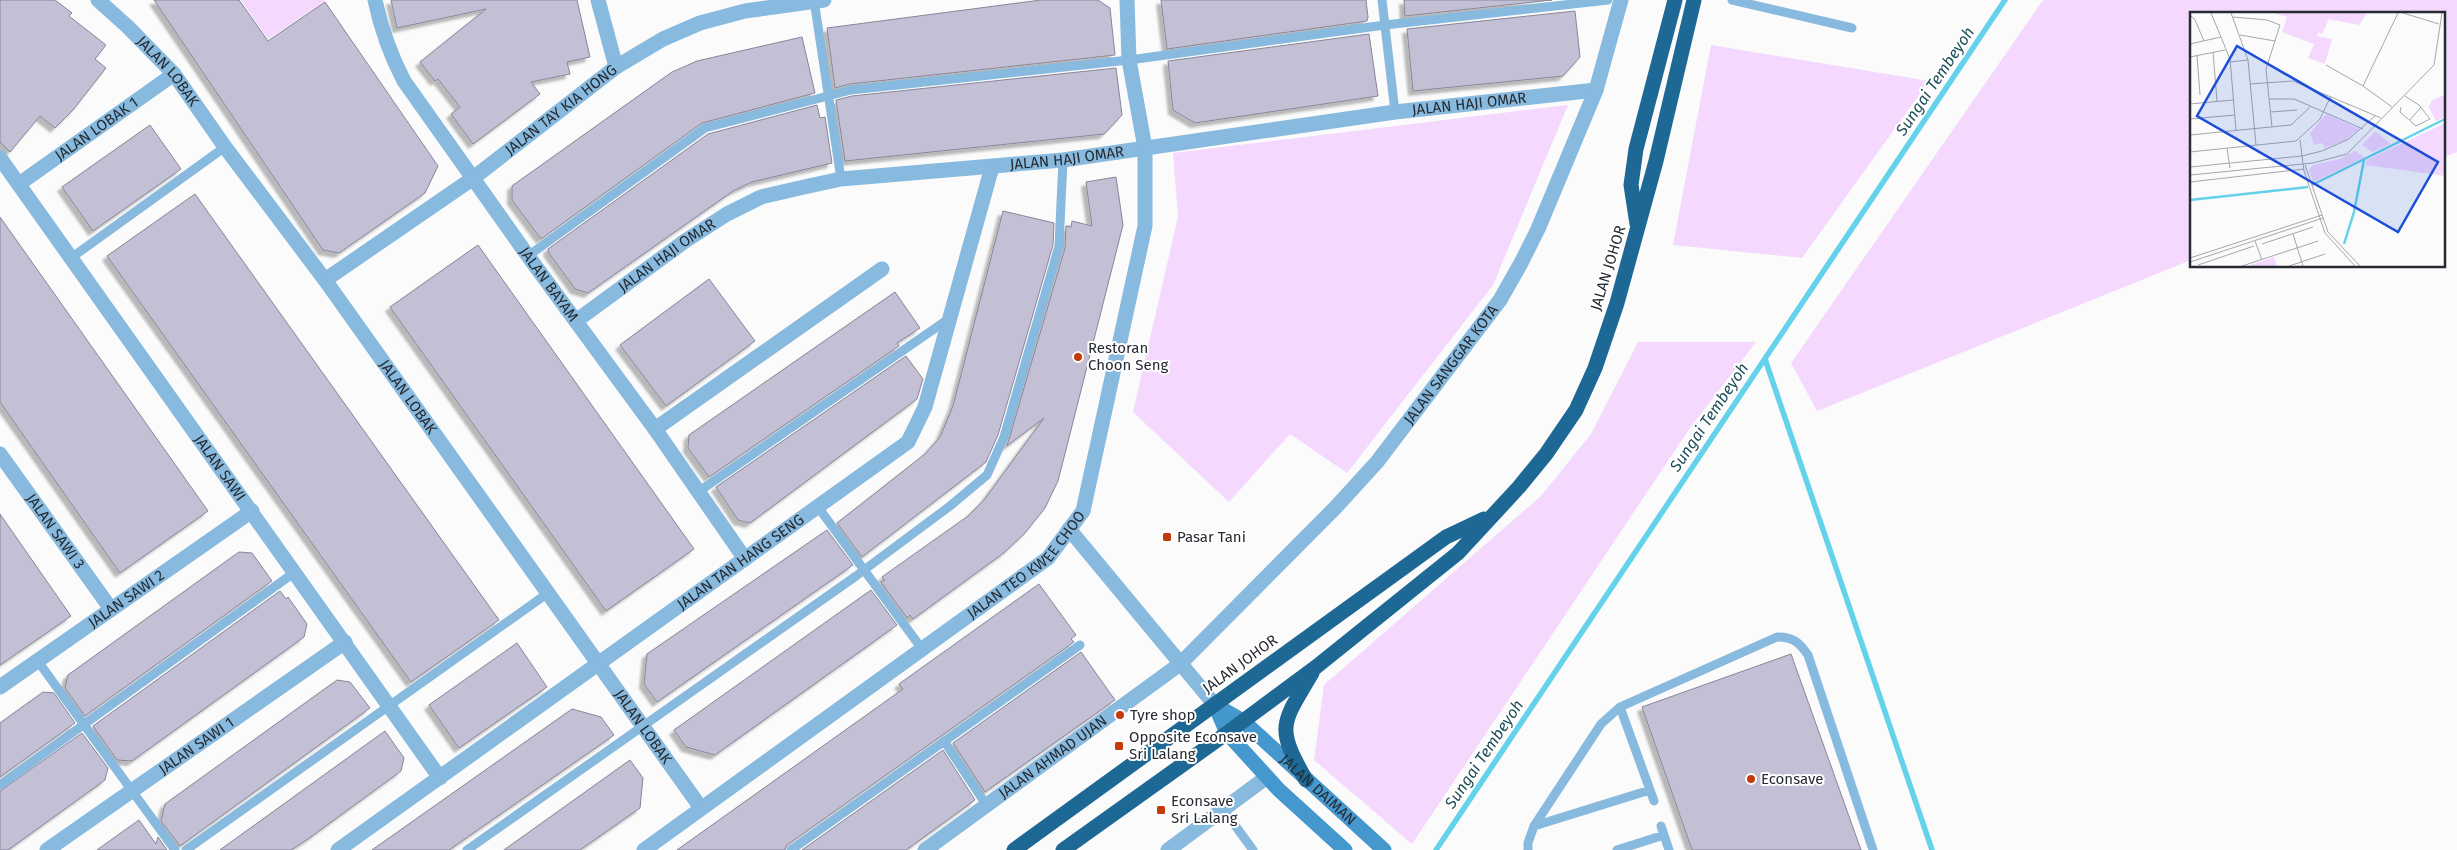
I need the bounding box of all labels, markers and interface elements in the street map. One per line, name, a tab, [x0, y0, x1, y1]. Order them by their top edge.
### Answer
inset map	[2190, 12, 2444, 268]
water label: Sungai Tembeyoh	[1891, 23, 1978, 140]
street label: JALAN LOBAK	[133, 32, 203, 110]
street label: JALAN TAY KIA HONG	[501, 61, 620, 159]
street label: JALAN HAJI OMAR	[1411, 89, 1527, 119]
street label: JALAN LOBAK 1	[51, 93, 142, 165]
street label: JALAN HAJI OMAR	[1009, 142, 1125, 174]
street label: JALAN HAJI OMAR	[615, 215, 719, 296]
street label: JALAN JOHOR	[1587, 223, 1629, 313]
street label: JALAN BAYAM	[516, 244, 582, 325]
street label: JALAN SANGGAR KOTA	[1400, 301, 1502, 428]
place label: Restoran Choon Seng	[1088, 339, 1168, 374]
marker: Restoran Choon Seng	[1072, 351, 1084, 363]
street label: JALAN LOBAK	[376, 356, 441, 438]
water label: Sungai Tembeyoh	[1665, 359, 1752, 476]
street label: JALAN SAWI	[190, 431, 250, 505]
street label: JALAN SAWI 3	[22, 490, 88, 572]
street label: JALAN TEO KWEE CHOO	[964, 507, 1089, 622]
street label: JALAN TAN HANG SENG	[674, 510, 807, 613]
place label: Pasar Tani	[1177, 528, 1246, 546]
marker: Pasar Tani	[1161, 531, 1173, 543]
street label: JALAN SAWI 2	[85, 566, 168, 632]
street label: JALAN JOHOR	[1199, 631, 1281, 697]
street label: JALAN LOBAK	[611, 686, 676, 768]
water label: Sungai Tembeyoh	[1440, 696, 1527, 813]
place label: Tyre shop	[1130, 706, 1196, 724]
marker: Tyre shop	[1114, 709, 1126, 721]
street label: JALAN AHMAD UJAN	[995, 711, 1110, 802]
street label: JALAN SAWI 1	[155, 713, 237, 778]
place label: Opposite Econsave Sri Lalang	[1129, 728, 1257, 763]
marker: Opposite Econsave Sri Lalang	[1113, 740, 1125, 752]
street label: JALAN DAIMAN	[1276, 750, 1360, 829]
place label: Econsave	[1761, 770, 1823, 788]
marker: Econsave	[1745, 773, 1757, 785]
place label: Econsave Sri Lalang	[1171, 792, 1238, 827]
marker: Econsave Sri Lalang	[1155, 804, 1167, 816]

